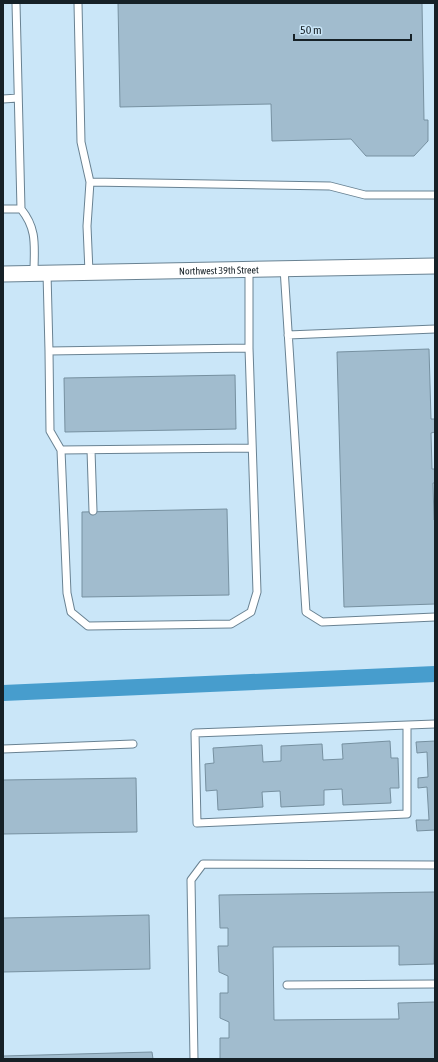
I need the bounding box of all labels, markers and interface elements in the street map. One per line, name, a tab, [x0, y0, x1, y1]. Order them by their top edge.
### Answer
scale bar	[294, 16, 411, 42]
text: 50 m	[300, 23, 322, 37]
street label: Northwest 39th Street	[179, 264, 259, 276]

